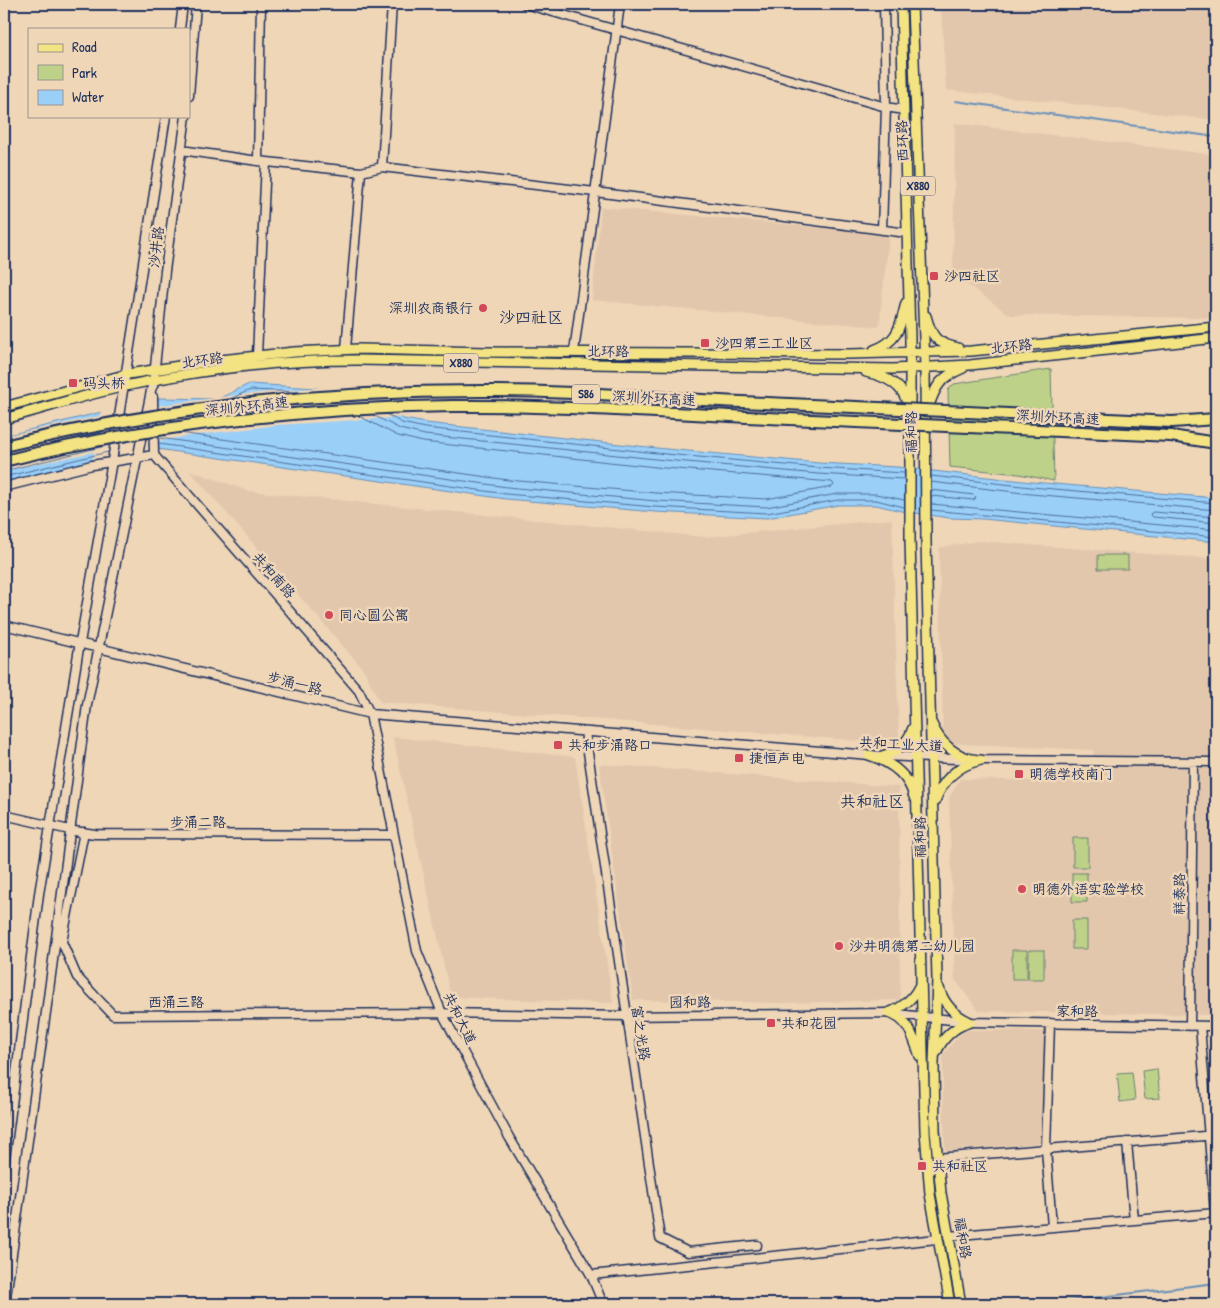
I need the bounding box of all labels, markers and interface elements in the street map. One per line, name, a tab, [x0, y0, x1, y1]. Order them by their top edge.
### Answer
legend	[28, 28, 190, 118]
text: Road	[72, 36, 97, 57]
text: Park	[72, 62, 97, 83]
text: Water	[72, 86, 104, 107]
street label: 西环路	[891, 120, 912, 162]
road number: X880	[900, 177, 936, 196]
street label: 沙井路	[144, 225, 167, 269]
place label: 沙四社区	[944, 266, 1000, 285]
marker: 沙四社区	[928, 270, 940, 282]
place label: 深圳农商银行	[389, 298, 473, 317]
marker: 深圳农商银行	[477, 302, 489, 314]
district label: 沙四社区	[499, 306, 563, 328]
place label: 沙四第三工业区	[715, 333, 813, 352]
street label: 北环路	[989, 334, 1033, 357]
marker: 沙四第三工业区	[699, 337, 711, 349]
street label: 北环路	[587, 341, 629, 360]
street label: 北环路	[180, 347, 224, 372]
road number: X880	[444, 353, 478, 372]
place label: 码头桥	[83, 373, 125, 392]
marker: 码头桥	[67, 377, 79, 389]
road number: S86	[572, 384, 600, 404]
street label: 深圳外环高速	[612, 386, 696, 409]
street label: 深圳外环高速	[204, 392, 290, 419]
street label: 深圳外环高速	[1016, 405, 1100, 428]
street label: 福和路	[901, 411, 920, 453]
street label: 共和南路	[249, 547, 300, 602]
place label: 同心圆公寓	[339, 605, 409, 624]
marker: 同心圆公寓	[323, 609, 335, 621]
street label: 步涌一路	[266, 667, 325, 699]
street label: 共和工业大道	[859, 732, 943, 755]
place label: 共和步涌路口	[568, 735, 652, 754]
marker: 共和步涌路口	[552, 739, 564, 751]
place label: 捷恒声电	[749, 748, 805, 767]
marker: 捷恒声电	[733, 752, 745, 764]
place label: 明德学校南门	[1029, 764, 1113, 783]
marker: 明德学校南门	[1013, 768, 1025, 780]
district label: 共和社区	[840, 790, 904, 812]
street label: 步涌二路	[170, 812, 226, 831]
street label: 福和路	[910, 816, 929, 858]
street label: 祥泰路	[1169, 873, 1188, 915]
place label: 明德外语实验学校	[1032, 879, 1144, 898]
marker: 明德外语实验学校	[1016, 883, 1028, 895]
place label: 沙井明德第二幼儿园	[849, 936, 975, 955]
marker: 沙井明德第二幼儿园	[833, 940, 845, 952]
street label: 共和大道	[440, 988, 481, 1047]
street label: 西涌三路	[148, 992, 204, 1011]
street label: 园和路	[669, 992, 711, 1011]
street label: 家和路	[1056, 1001, 1098, 1020]
street label: 富之光路	[628, 1004, 655, 1062]
place label: 共和花园	[781, 1013, 837, 1032]
marker: 共和花园	[765, 1017, 777, 1029]
place label: 共和社区	[932, 1156, 988, 1175]
marker: 共和社区	[916, 1160, 928, 1172]
street label: 福和路	[950, 1216, 976, 1260]

